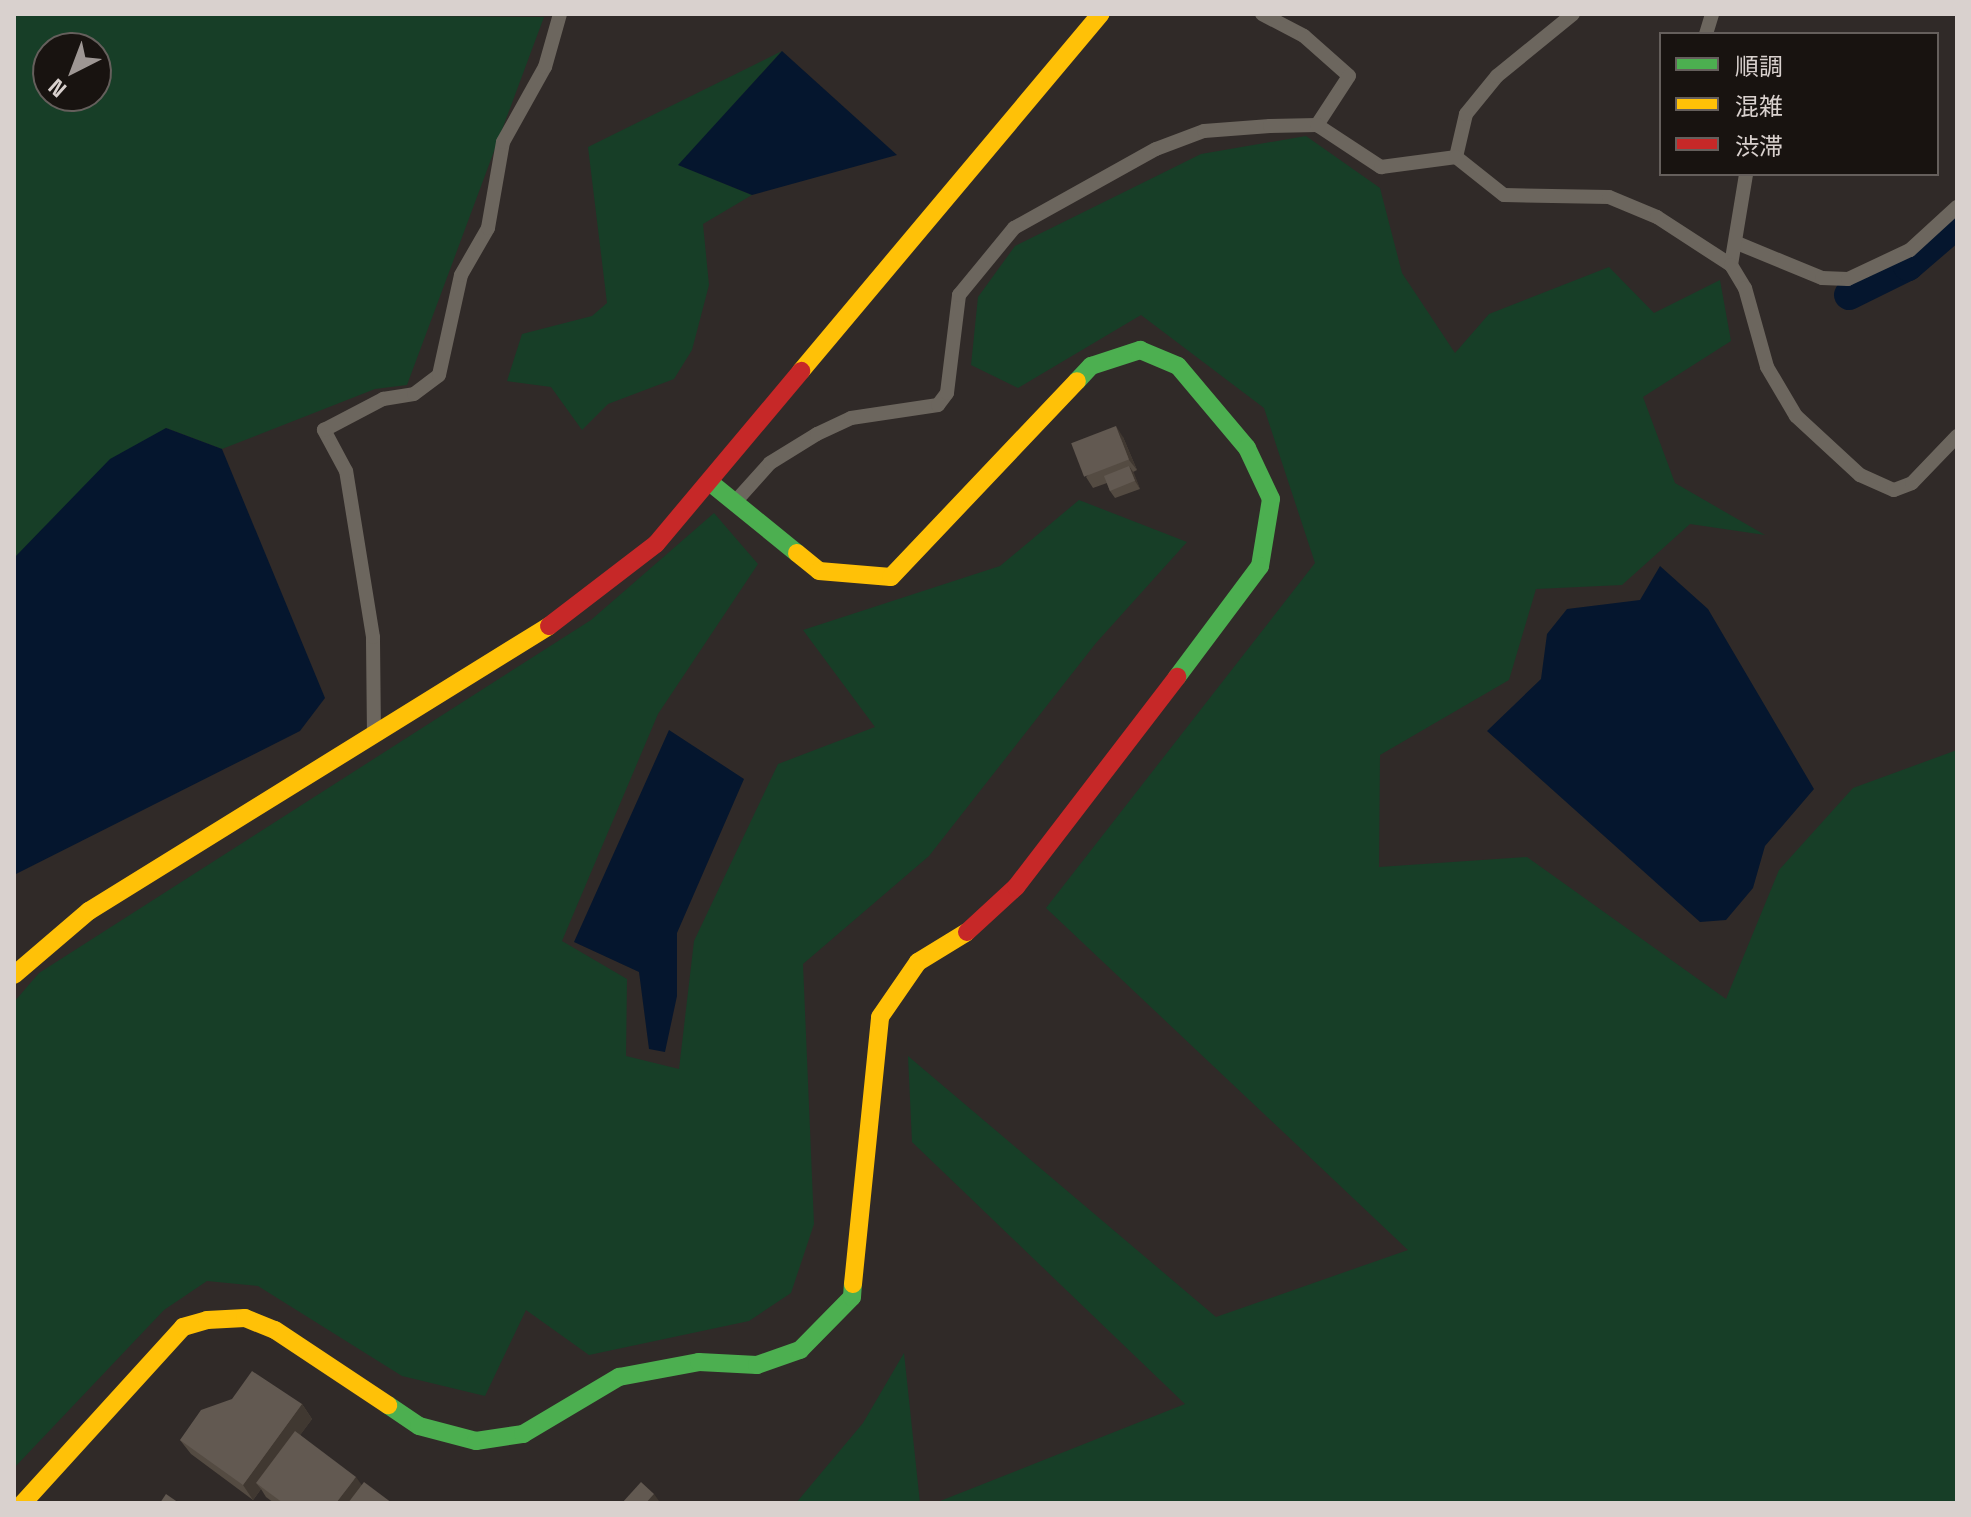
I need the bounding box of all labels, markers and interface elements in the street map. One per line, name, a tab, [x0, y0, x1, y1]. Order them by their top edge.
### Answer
north arrow	[32, 32, 112, 112]
legend	[1659, 32, 1939, 176]
text: 順調	[1735, 51, 1783, 82]
text: N	[42, 73, 72, 104]
text: 混雑	[1735, 91, 1783, 122]
text: 渋滞	[1735, 131, 1783, 162]

